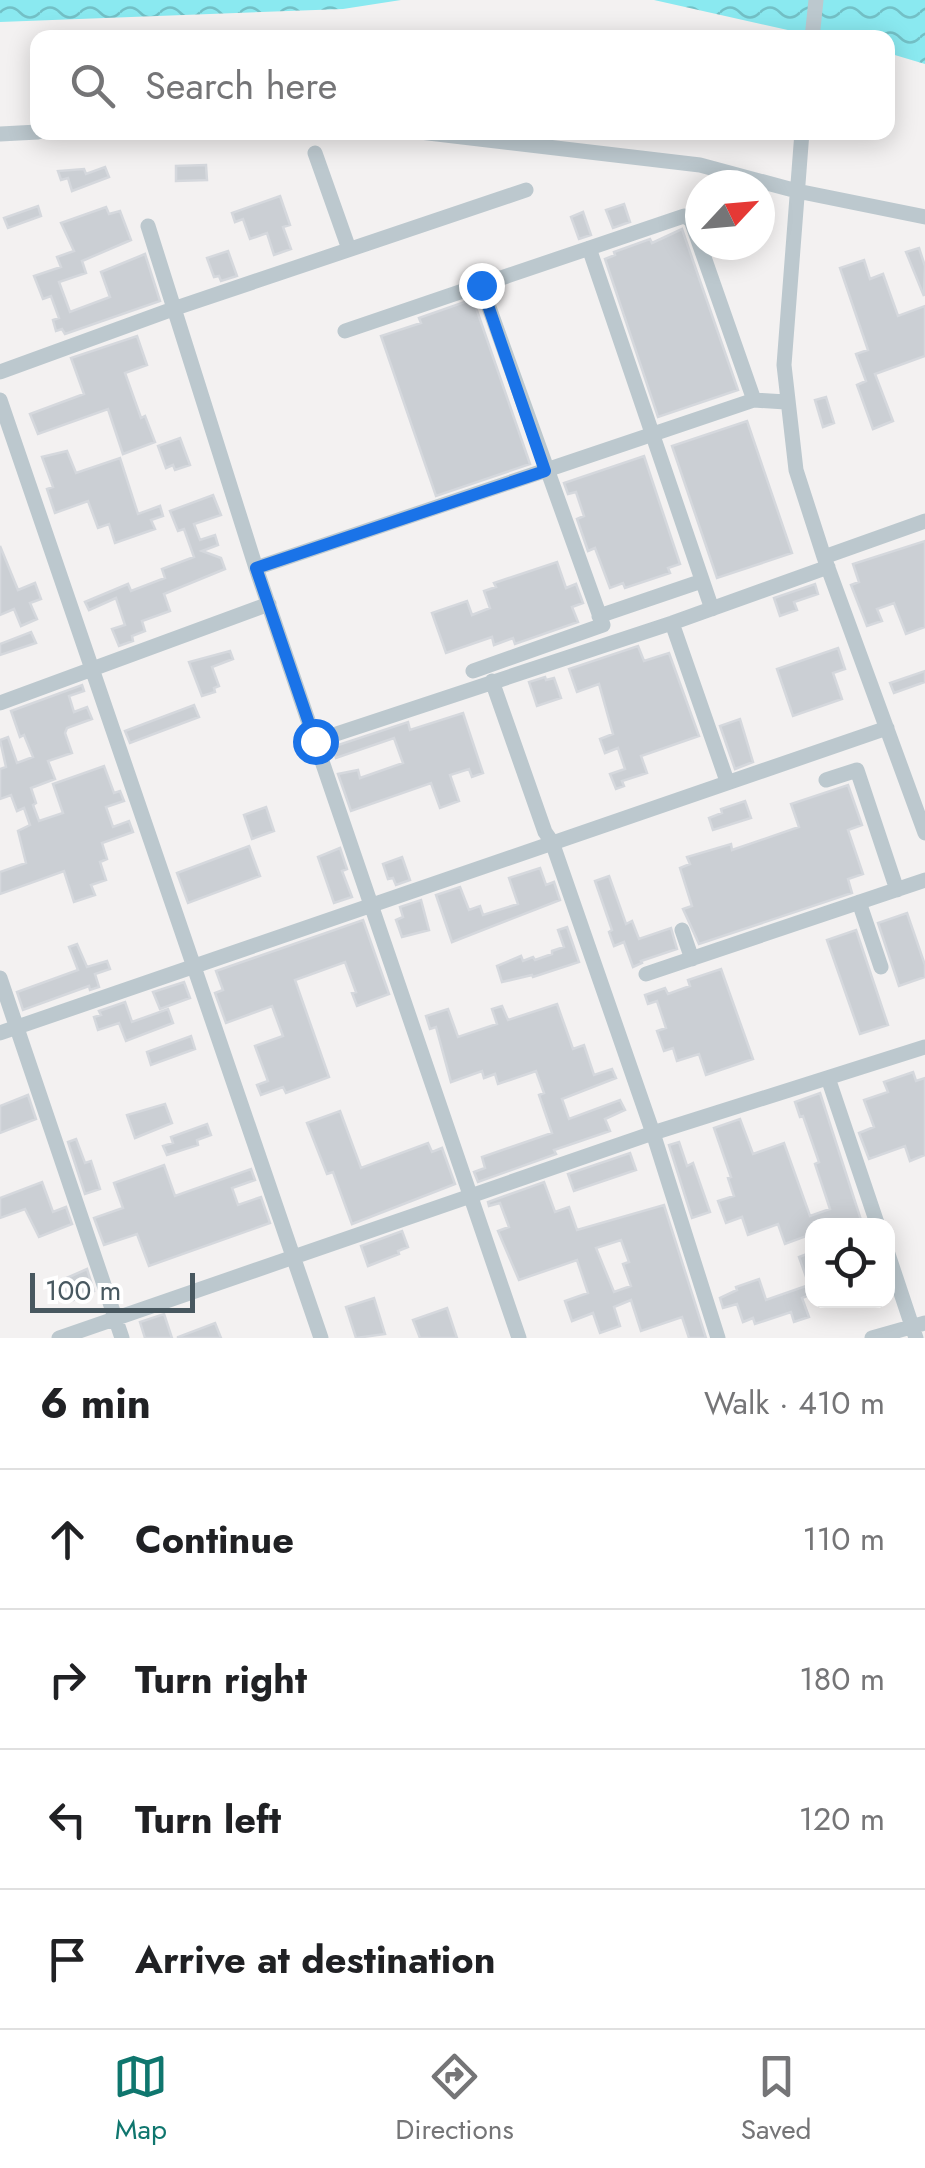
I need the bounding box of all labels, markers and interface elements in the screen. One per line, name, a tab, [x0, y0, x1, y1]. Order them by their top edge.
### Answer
search box	[30, 30, 895, 140]
icon: search	[65, 58, 120, 113]
text: Search here	[145, 58, 337, 113]
north arrow	[685, 170, 775, 260]
route end	[459, 263, 505, 309]
route start	[293, 719, 339, 765]
map controls	[805, 1218, 895, 1308]
button: locate	[805, 1218, 895, 1308]
scale bar	[30, 1268, 195, 1312]
text: 100 m	[45, 1270, 121, 1311]
text: 6 min	[40, 1373, 151, 1434]
text: Walk · 410 m	[704, 1380, 885, 1426]
icon: ahead	[40, 1512, 95, 1567]
text: Continue	[135, 1512, 294, 1567]
text: 110 m	[802, 1516, 885, 1562]
icon: right	[40, 1652, 95, 1707]
text: Turn right	[135, 1652, 307, 1707]
text: 180 m	[799, 1656, 885, 1702]
icon: left	[40, 1792, 95, 1847]
text: Turn left	[135, 1792, 281, 1847]
text: 120 m	[799, 1796, 885, 1842]
icon: arrive	[40, 1932, 95, 1987]
text: Arrive at destination	[135, 1932, 496, 1987]
tab: Map	[113, 2049, 168, 2150]
tab: Directions	[395, 2049, 514, 2150]
tab: Saved	[741, 2049, 812, 2150]

